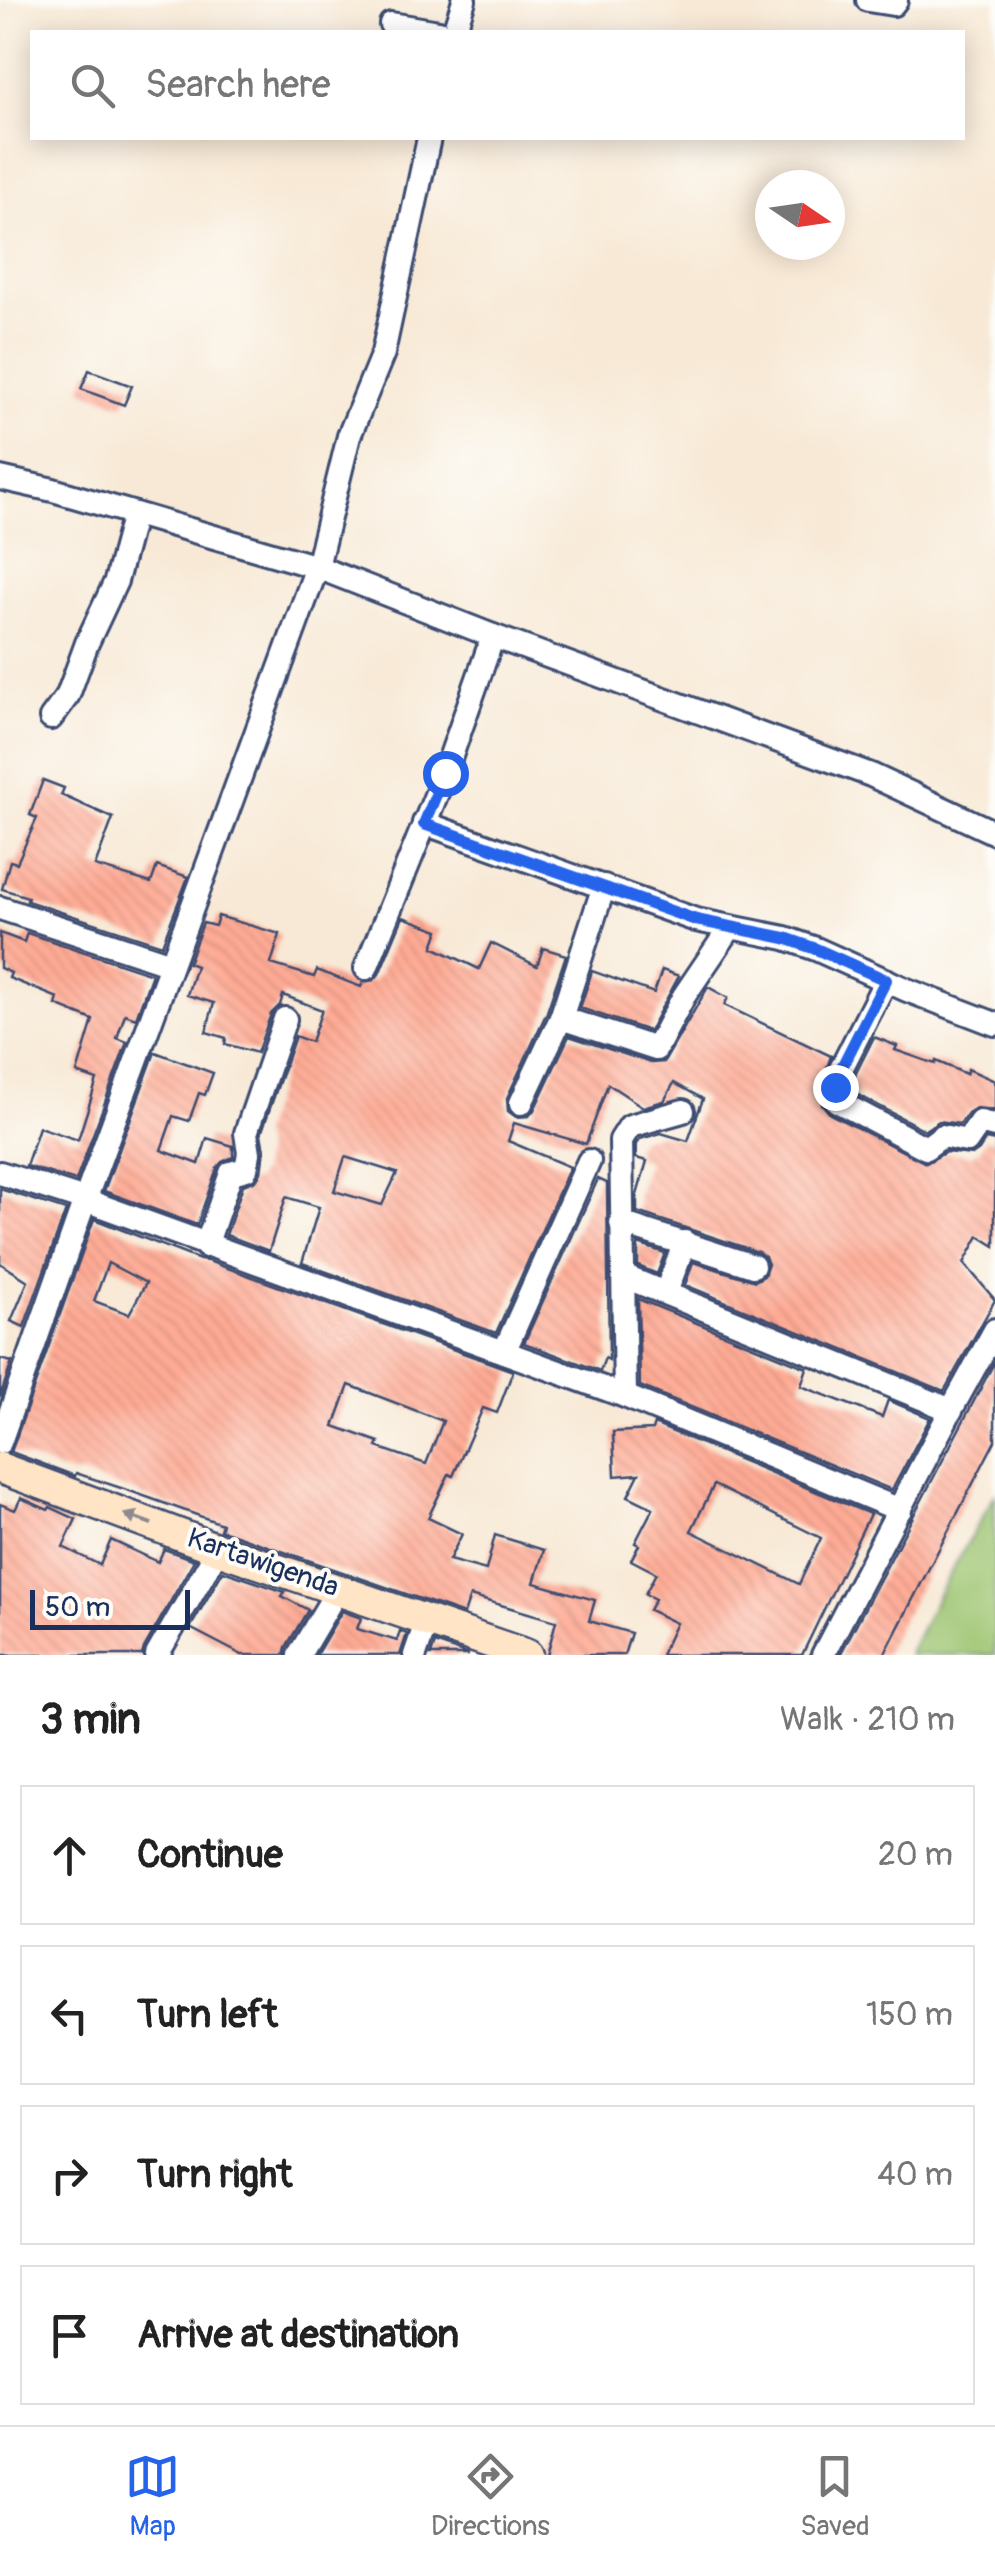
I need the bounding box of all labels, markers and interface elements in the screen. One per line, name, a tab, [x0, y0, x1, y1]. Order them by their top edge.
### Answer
search box	[30, 30, 965, 140]
icon: search	[65, 58, 120, 113]
text: Search here	[145, 61, 331, 109]
north arrow	[755, 170, 845, 260]
route start	[423, 751, 469, 797]
route end	[813, 1065, 859, 1111]
one-way arrow	[122, 1511, 152, 1526]
street label: Kartawigenda	[183, 1521, 343, 1605]
scale bar	[30, 1585, 190, 1630]
text: 50 m	[45, 1590, 110, 1625]
text: 3 min	[40, 1694, 141, 1746]
text: Walk · 210 m	[780, 1700, 955, 1740]
icon: ahead	[42, 1828, 97, 1883]
text: Continue	[137, 1831, 283, 1879]
text: 20 m	[878, 1835, 953, 1875]
icon: left	[42, 1988, 97, 2043]
text: Turn left	[137, 1991, 278, 2039]
text: 150 m	[866, 1995, 953, 2035]
icon: right	[42, 2148, 97, 2203]
text: Turn right	[137, 2151, 292, 2199]
text: 40 m	[877, 2155, 953, 2195]
icon: arrive	[42, 2308, 97, 2363]
text: Arrive at destination	[137, 2311, 459, 2359]
tab: Map	[125, 2449, 180, 2544]
tab: Directions	[431, 2449, 550, 2544]
tab: Saved	[800, 2449, 870, 2544]

